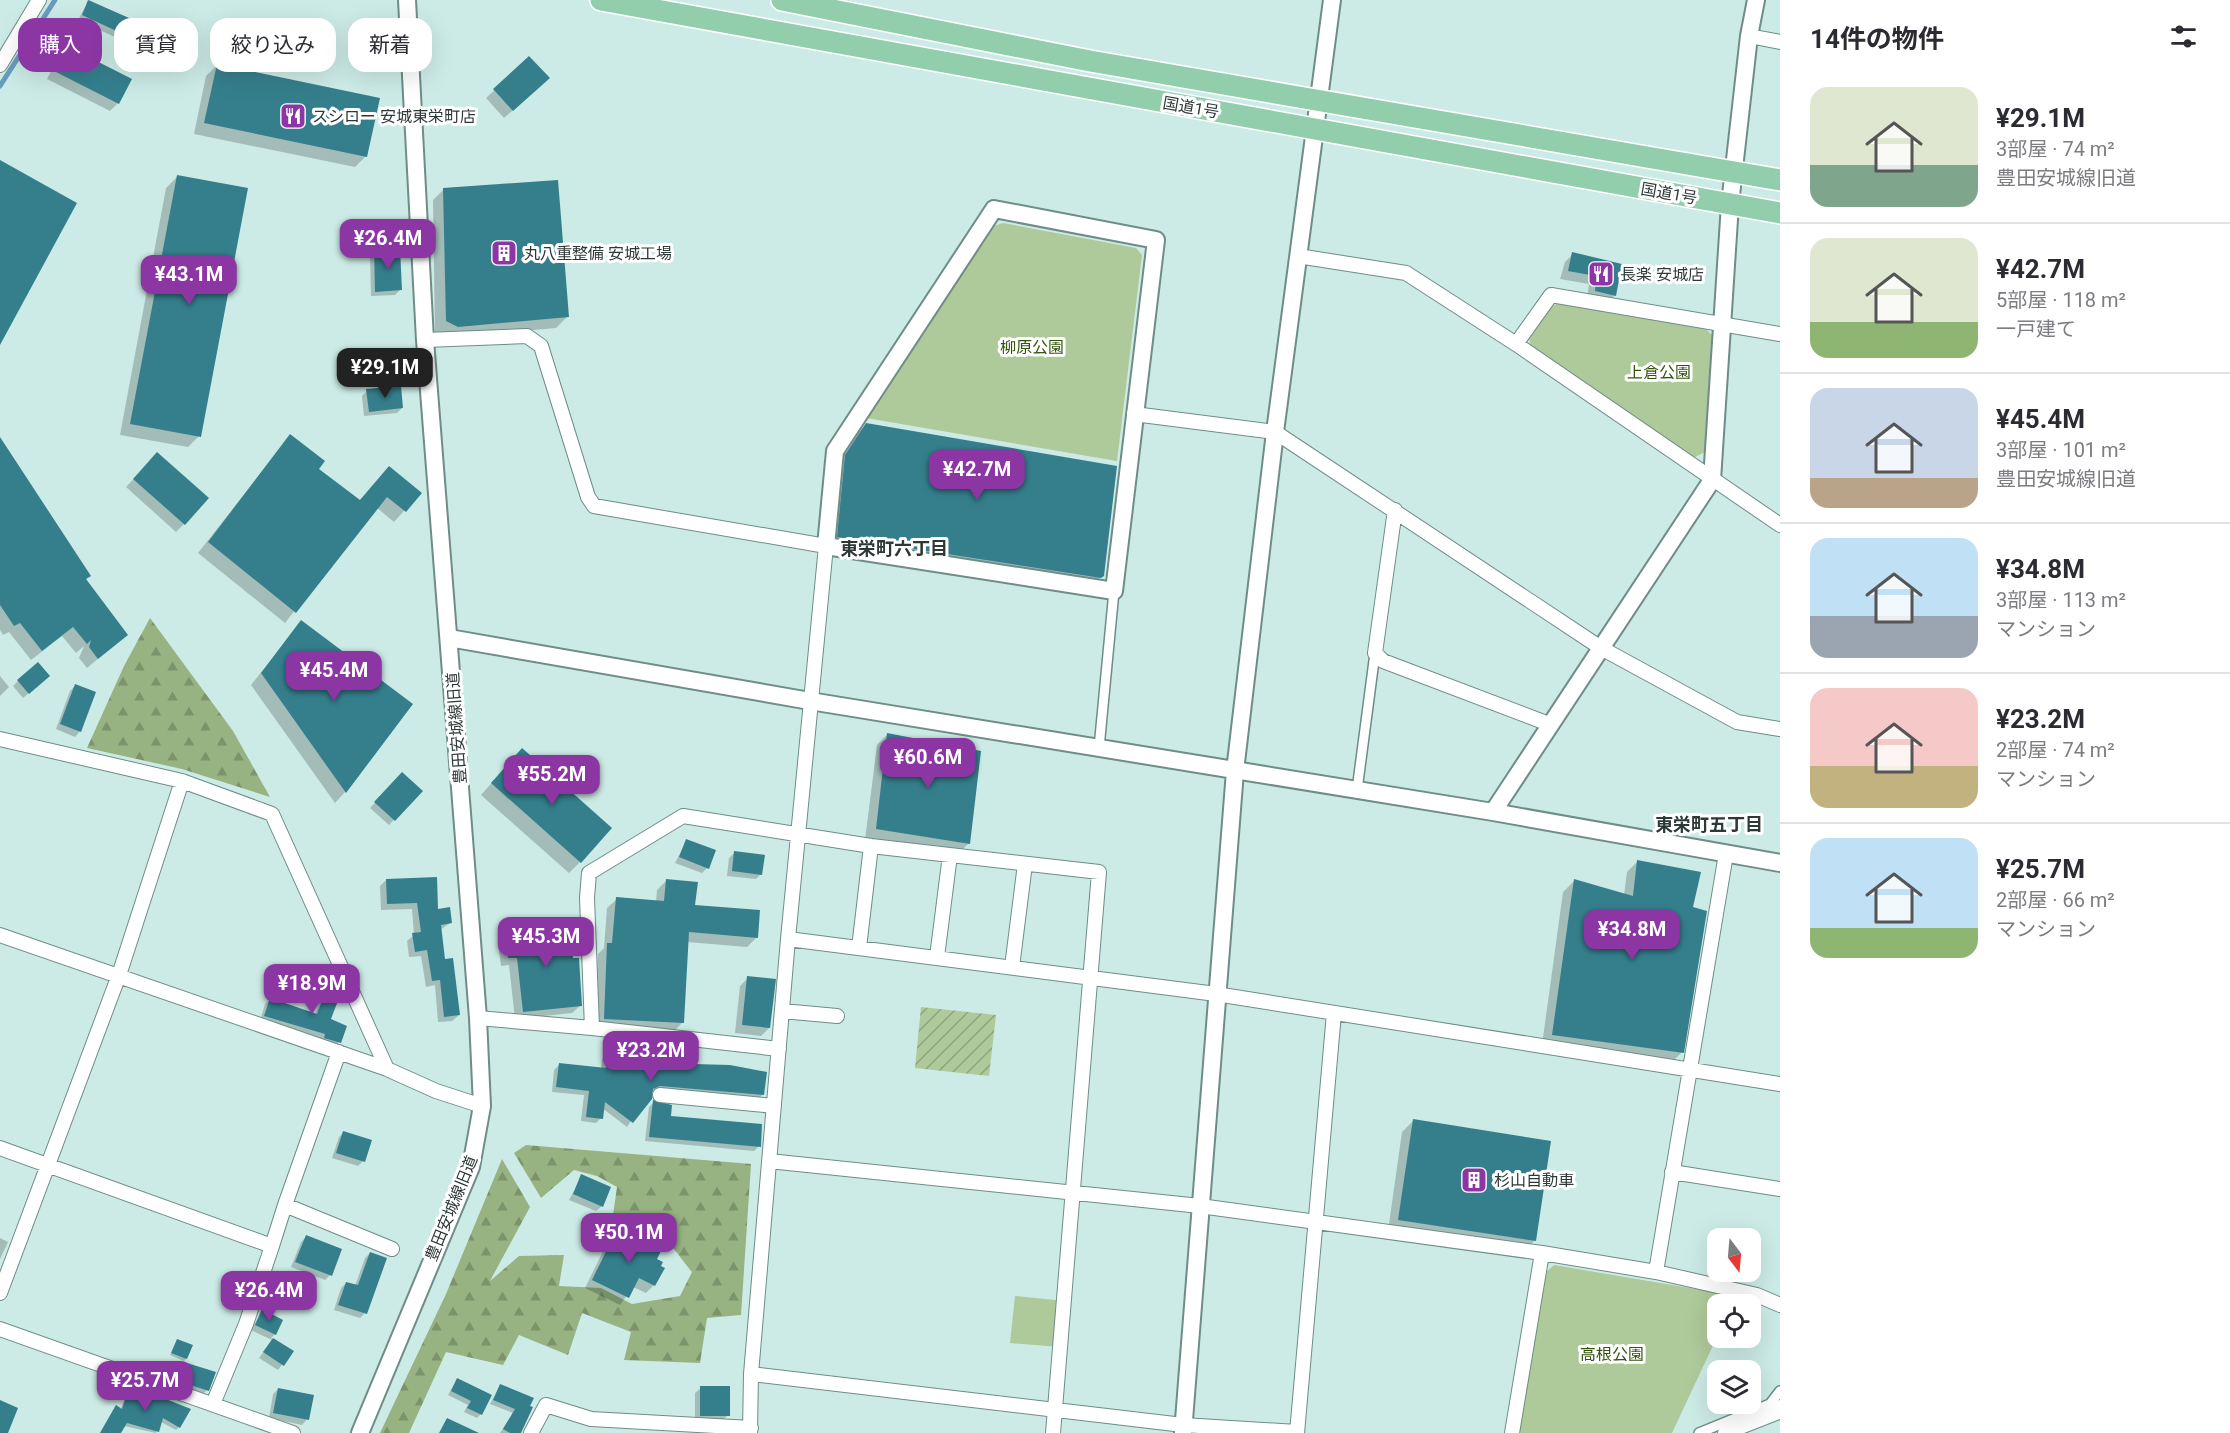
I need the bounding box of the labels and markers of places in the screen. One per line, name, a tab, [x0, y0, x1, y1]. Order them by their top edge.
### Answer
restaurant icon: スシロー 安城東栄町店	[278, 101, 308, 131]
place label: スシロー 安城東栄町店	[312, 107, 476, 126]
pin: ¥26.4M	[339, 219, 437, 270]
building icon: 丸八重整備 安城工場	[489, 238, 519, 268]
place label: 丸八重整備 安城工場	[524, 244, 672, 263]
pin: ¥43.1M	[140, 255, 238, 306]
restaurant icon: 長楽 安城店	[1586, 259, 1616, 289]
place label: 長楽 安城店	[1620, 265, 1704, 284]
pin: ¥29.1M	[336, 348, 434, 399]
pin: ¥42.7M	[928, 450, 1026, 501]
pin: ¥45.4M	[285, 651, 383, 702]
pin: ¥60.6M	[879, 738, 977, 789]
pin: ¥55.2M	[503, 755, 601, 806]
pin: ¥34.8M	[1583, 910, 1681, 961]
pin: ¥45.3M	[497, 917, 595, 968]
pin: ¥18.9M	[263, 964, 361, 1015]
pin: ¥23.2M	[602, 1031, 700, 1082]
building icon: 杉山自動車	[1459, 1165, 1489, 1195]
place label: 杉山自動車	[1494, 1171, 1574, 1190]
pin: ¥50.1M	[580, 1213, 678, 1264]
pin: ¥26.4M	[220, 1271, 318, 1322]
pin: ¥25.7M	[96, 1361, 194, 1412]

